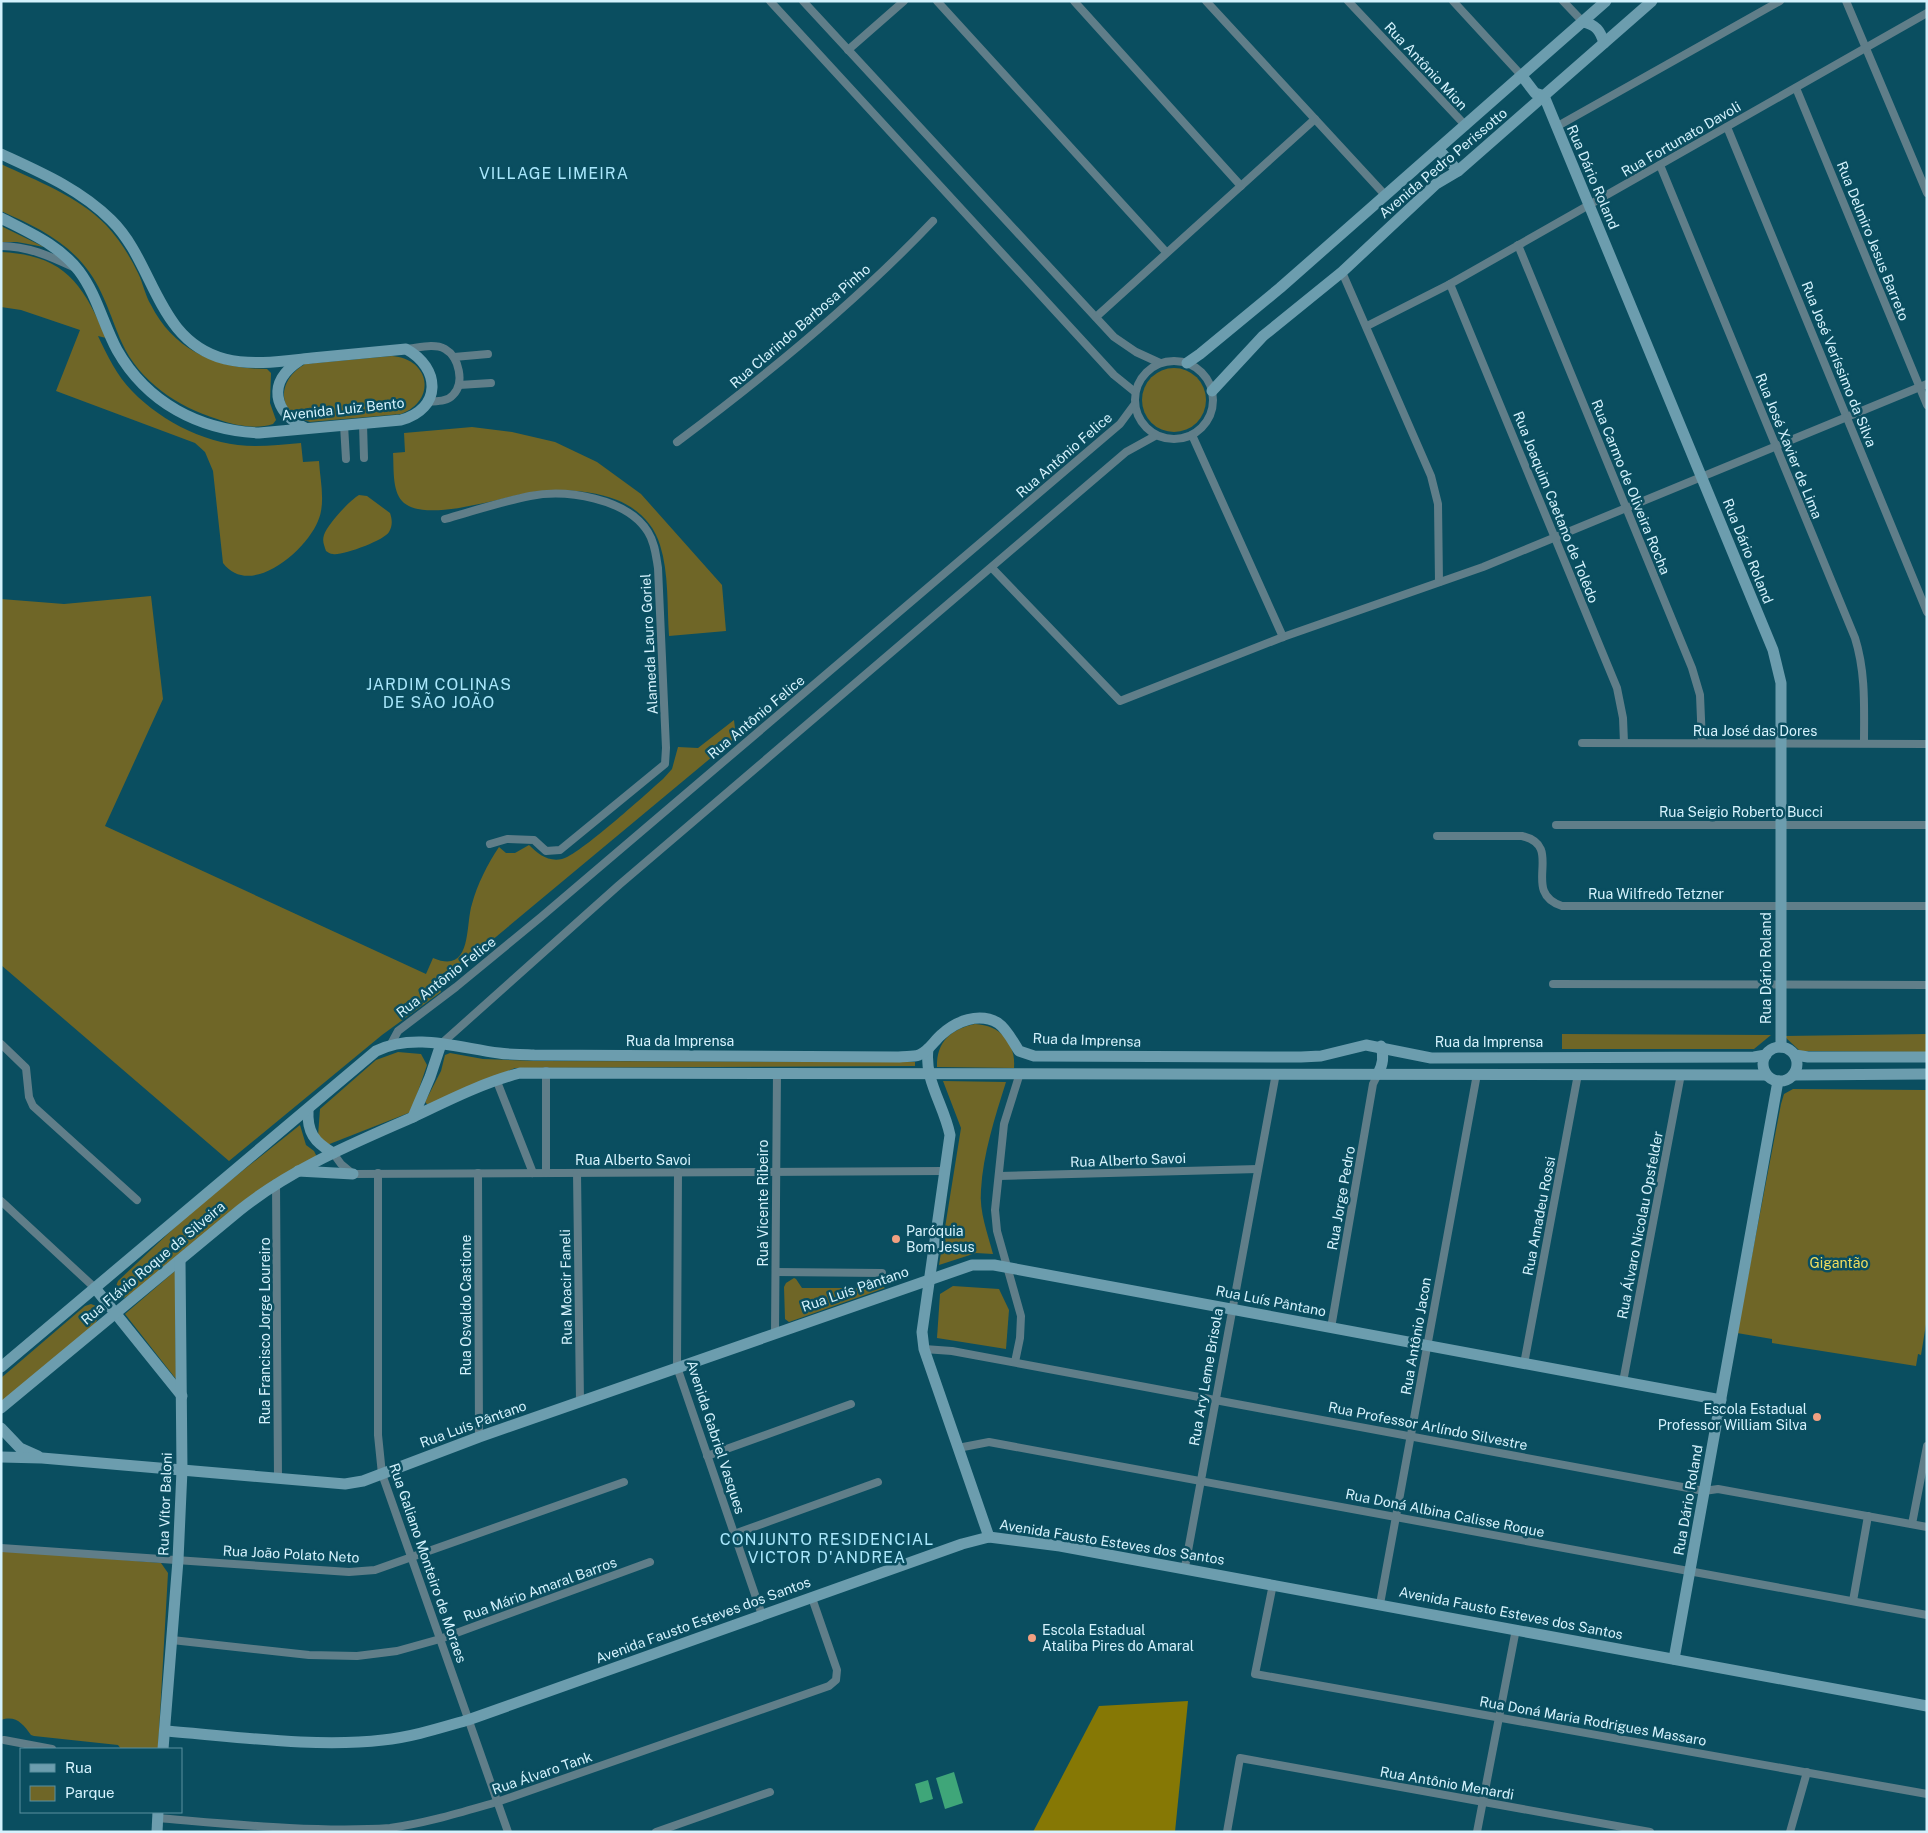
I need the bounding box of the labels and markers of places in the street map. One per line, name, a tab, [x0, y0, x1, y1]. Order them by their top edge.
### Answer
place label: Paróquia Bom Jesus	[906, 1223, 974, 1255]
marker: Paróquia Bom Jesus	[890, 1233, 902, 1245]
place label: Escola Estadual Professor William Silva	[1658, 1401, 1807, 1433]
marker: Escola Estadual Professor William Silva	[1811, 1411, 1823, 1423]
place label: Escola Estadual Ataliba Pires do Amaral	[1042, 1622, 1194, 1654]
marker: Escola Estadual Ataliba Pires do Amaral	[1026, 1632, 1038, 1644]

